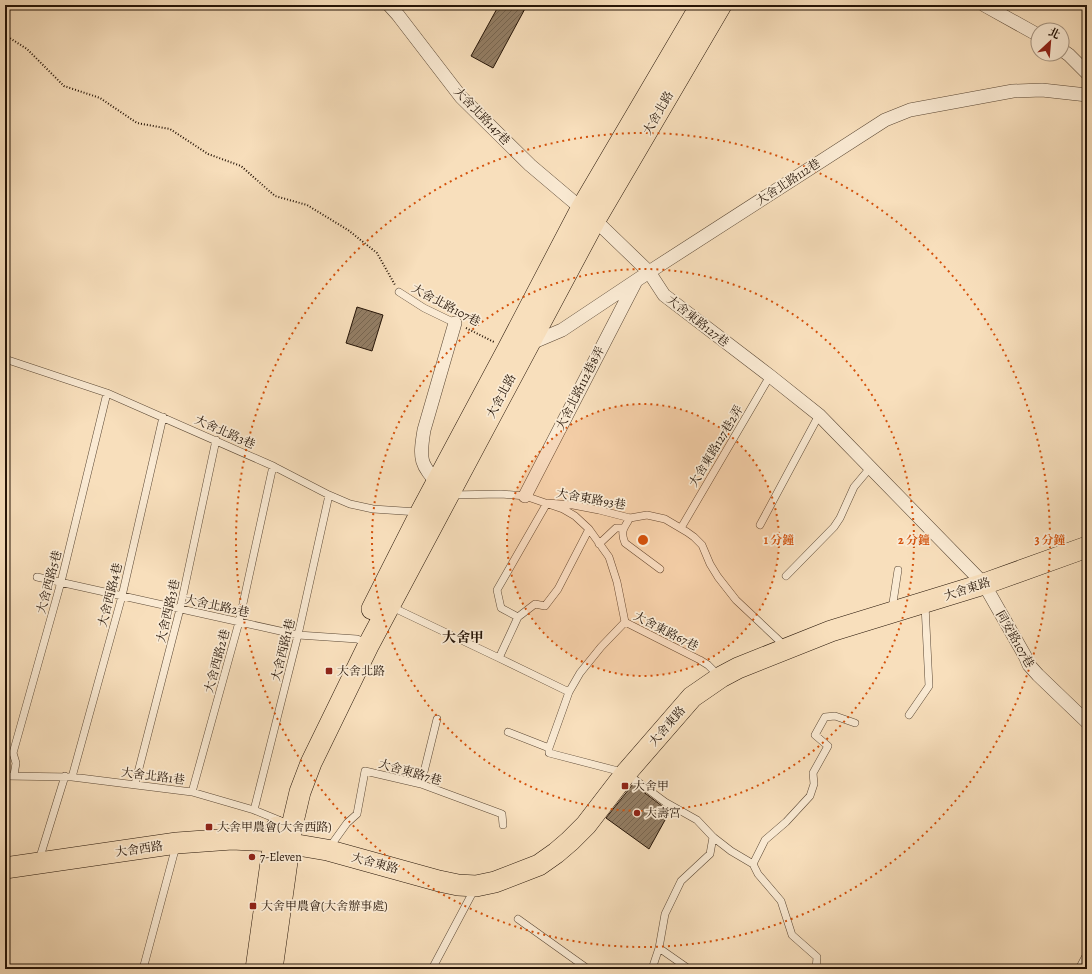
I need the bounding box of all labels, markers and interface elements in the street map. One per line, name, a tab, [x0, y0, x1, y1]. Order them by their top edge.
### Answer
north arrow	[1030, 22, 1070, 62]
text: 北	[1046, 24, 1062, 43]
street label: 大舍北路147巷	[450, 84, 514, 148]
street label: 大舍北路	[639, 88, 677, 138]
street label: 大舍北路112巷	[753, 155, 823, 209]
street label: 大舍北路107巷	[409, 280, 483, 330]
street label: 大舍東路127巷	[664, 292, 732, 350]
street label: 大舍北路112巷8弄	[552, 344, 608, 432]
street label: 大舍北路	[483, 371, 519, 421]
street label: 大舍東路127巷2弄	[685, 402, 747, 490]
street label: 大舍北路3巷	[192, 411, 258, 453]
street label: 大舍東路93巷	[555, 485, 627, 513]
text: 1 分鐘	[764, 532, 794, 548]
text: 2 分鐘	[898, 532, 930, 548]
text: 3 分鐘	[1034, 532, 1066, 548]
centre of rings	[636, 533, 650, 547]
street label: 大舍西路5巷	[33, 548, 65, 616]
street label: 大舍西路4巷	[94, 561, 126, 629]
street label: 大舍東路	[942, 574, 992, 604]
street label: 大舍西路3巷	[153, 578, 183, 644]
street label: 大舍北路2巷	[183, 591, 251, 621]
street label: 同安路107巷	[992, 607, 1038, 671]
street label: 大舍東路67巷	[631, 608, 701, 654]
street label: 大舍西路1巷	[267, 617, 299, 683]
street label: 大舍西路2巷	[201, 627, 233, 695]
district label: 大舍甲	[442, 628, 484, 647]
place label: 大舍北路	[337, 663, 385, 679]
marker: 大舍北路	[324, 666, 334, 676]
street label: 大舍東路	[645, 703, 689, 749]
street label: 大舍東路7巷	[377, 755, 443, 789]
street label: 大舍北路1巷	[120, 764, 186, 788]
place label: 大舍甲	[633, 778, 669, 794]
marker: 大舍甲	[620, 781, 630, 791]
place label: 大壽宮	[645, 805, 681, 821]
marker: 大壽宮	[632, 808, 642, 818]
place label: 大舍甲農會(大舍西路)	[217, 819, 332, 835]
marker: 大舍甲農會(大舍西路)	[204, 822, 214, 832]
street label: 大舍西路	[114, 838, 164, 860]
place label: 7-Eleven	[260, 849, 302, 865]
street label: 大舍東路	[350, 849, 400, 877]
marker: 7-Eleven	[247, 852, 257, 862]
place label: 大舍甲農會(大舍辦事處)	[261, 898, 388, 914]
marker: 大舍甲農會(大舍辦事處)	[248, 901, 258, 911]

